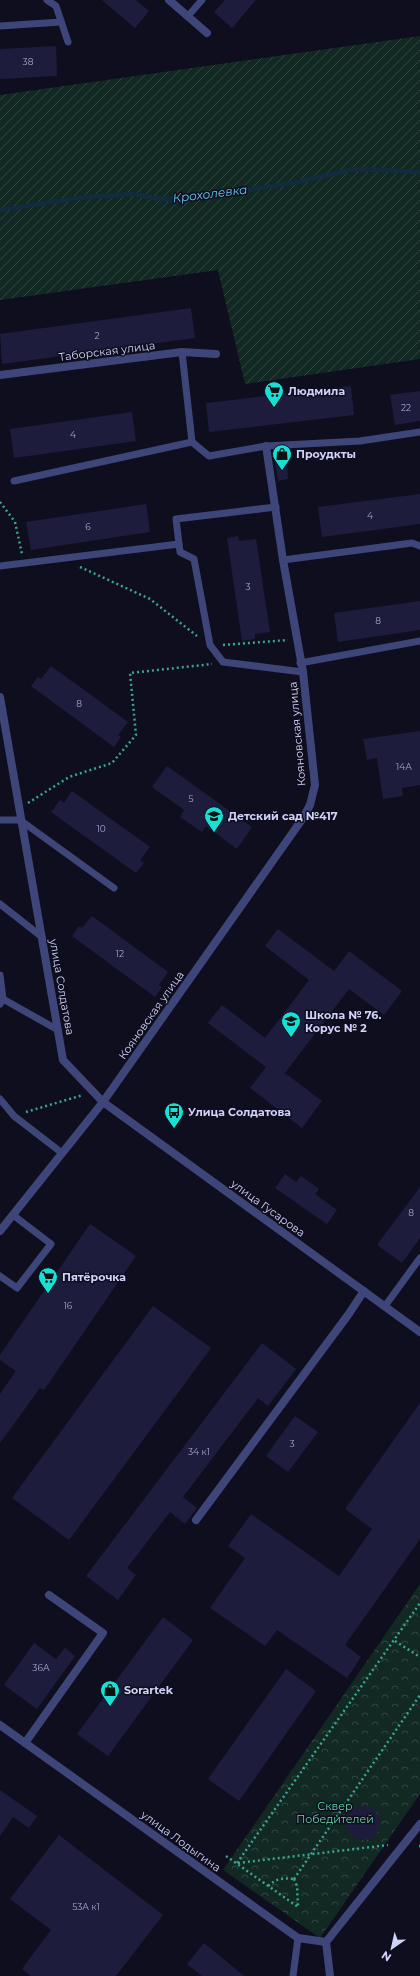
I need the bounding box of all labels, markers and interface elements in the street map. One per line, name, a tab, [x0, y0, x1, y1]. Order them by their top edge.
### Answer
house number: 38	[23, 56, 34, 67]
water label: Крохолевка	[172, 181, 248, 206]
house number: 2	[94, 330, 100, 341]
street label: Таборская улица	[58, 338, 156, 364]
supermarket icon: Людмила	[263, 380, 285, 408]
place label: Людмила	[288, 384, 345, 398]
house number: 22	[401, 402, 411, 413]
house number: 4	[70, 429, 76, 440]
shop icon: Проудкты	[271, 443, 293, 471]
place label: Проудкты	[296, 447, 356, 461]
house number: 4	[367, 510, 373, 521]
house number: 6	[85, 521, 91, 532]
house number: 3	[245, 581, 251, 592]
house number: 8	[375, 615, 381, 626]
street label: Кояновская улица	[285, 681, 309, 787]
house number: 8	[76, 698, 82, 709]
house number: 14А	[396, 761, 412, 772]
house number: 5	[188, 793, 194, 804]
school or university icon: Детский сад №417	[203, 805, 225, 833]
place label: Детский сад №417	[228, 809, 338, 823]
house number: 10	[96, 823, 106, 834]
street label: улица Солдатова	[46, 937, 77, 1036]
house number: 12	[116, 948, 124, 959]
street label: Кояновская улица	[115, 968, 187, 1062]
place label: Школа № 76. Корус № 2	[305, 1008, 381, 1035]
school or university icon: Школа № 76. Корус № 2	[280, 1010, 302, 1038]
bus stop icon: Улица Солдатова	[163, 1101, 185, 1129]
place label: Улица Солдатова	[188, 1105, 291, 1119]
street label: улица Гусарова	[227, 1176, 308, 1240]
house number: 8	[408, 1207, 414, 1218]
supermarket icon: Пятёрочка	[37, 1266, 59, 1294]
place label: Пятёрочка	[62, 1270, 126, 1284]
house number: 16	[64, 1300, 73, 1311]
house number: 3	[289, 1438, 295, 1449]
house number: 34 к1	[188, 1446, 210, 1457]
house number: 36А	[32, 1662, 50, 1673]
shop icon: Sorartek	[99, 1679, 121, 1707]
place label: Sorartek	[124, 1683, 174, 1697]
park label: Сквер Победителей	[296, 1799, 374, 1826]
street label: улица Лодыгина	[138, 1807, 224, 1875]
house number: 53А к1	[72, 1901, 100, 1912]
north arrow	[372, 1928, 412, 1968]
text: N	[379, 1948, 394, 1965]

